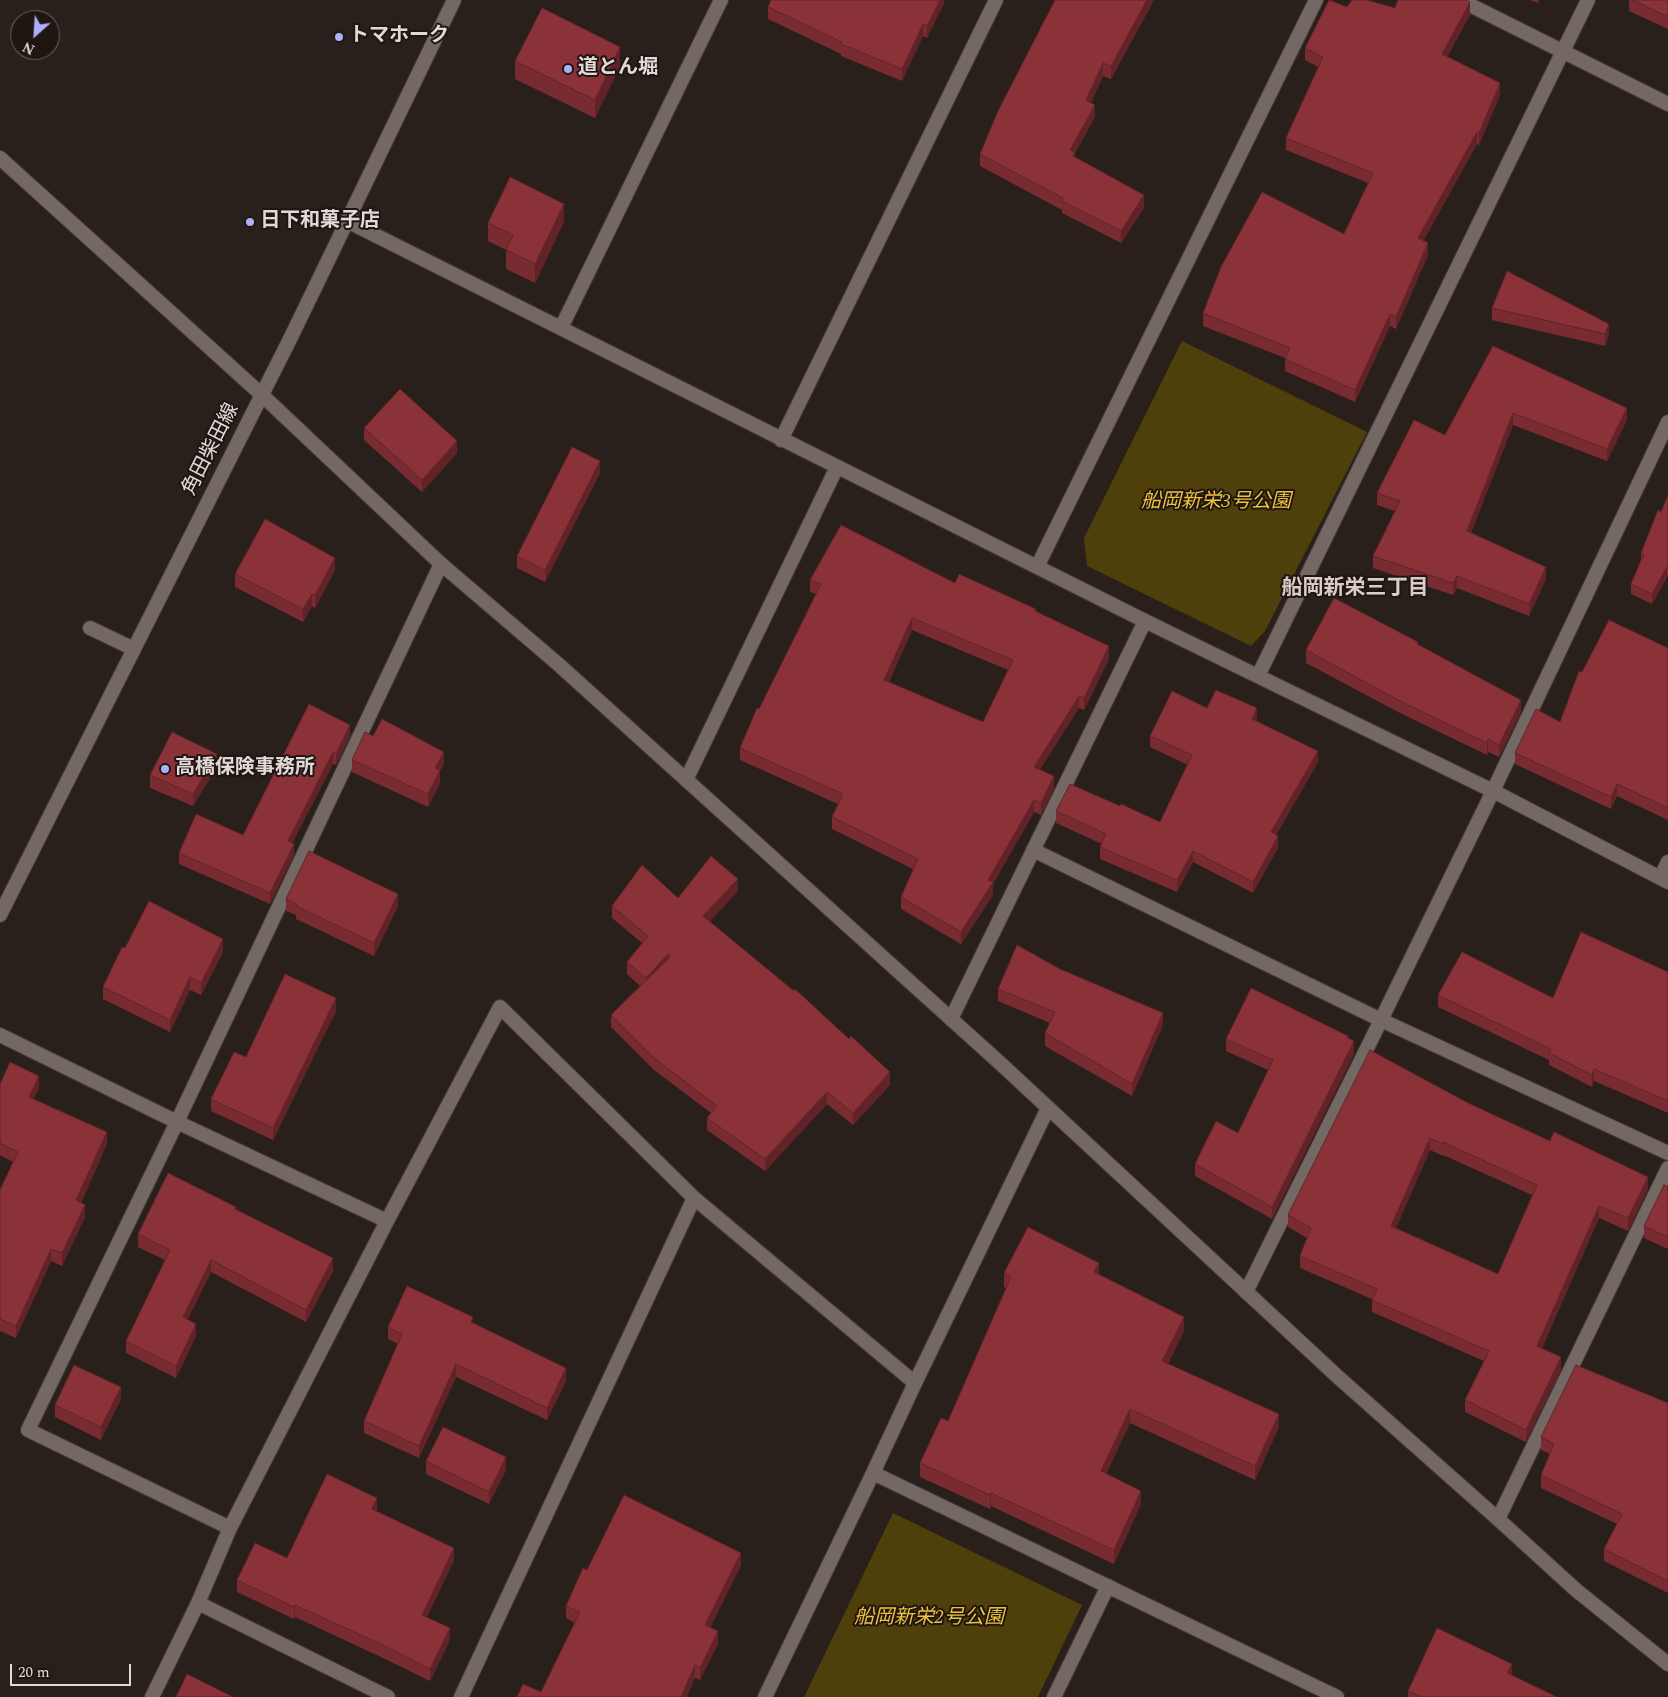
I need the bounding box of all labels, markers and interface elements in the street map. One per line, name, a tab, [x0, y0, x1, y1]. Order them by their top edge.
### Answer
north arrow	[10, 10, 60, 60]
place label: トマホーク	[349, 25, 449, 49]
marker: トマホーク	[333, 31, 345, 43]
text: N	[19, 36, 38, 60]
place label: 道とん堀	[578, 57, 658, 81]
marker: 道とん堀	[562, 63, 574, 75]
place label: 日下和菓子店	[260, 210, 380, 234]
marker: 日下和菓子店	[244, 216, 256, 228]
street label: 角田柴田線	[179, 400, 245, 500]
park label: 船岡新栄3号公園	[1141, 491, 1291, 515]
district label: 船岡新栄三丁目	[1282, 577, 1428, 603]
place label: 高橋保険事務所	[175, 757, 315, 781]
marker: 高橋保険事務所	[159, 763, 171, 775]
park label: 船岡新栄2号公園	[854, 1607, 1004, 1631]
scale bar	[12, 1654, 134, 1686]
text: 20 m	[18, 1661, 50, 1684]

